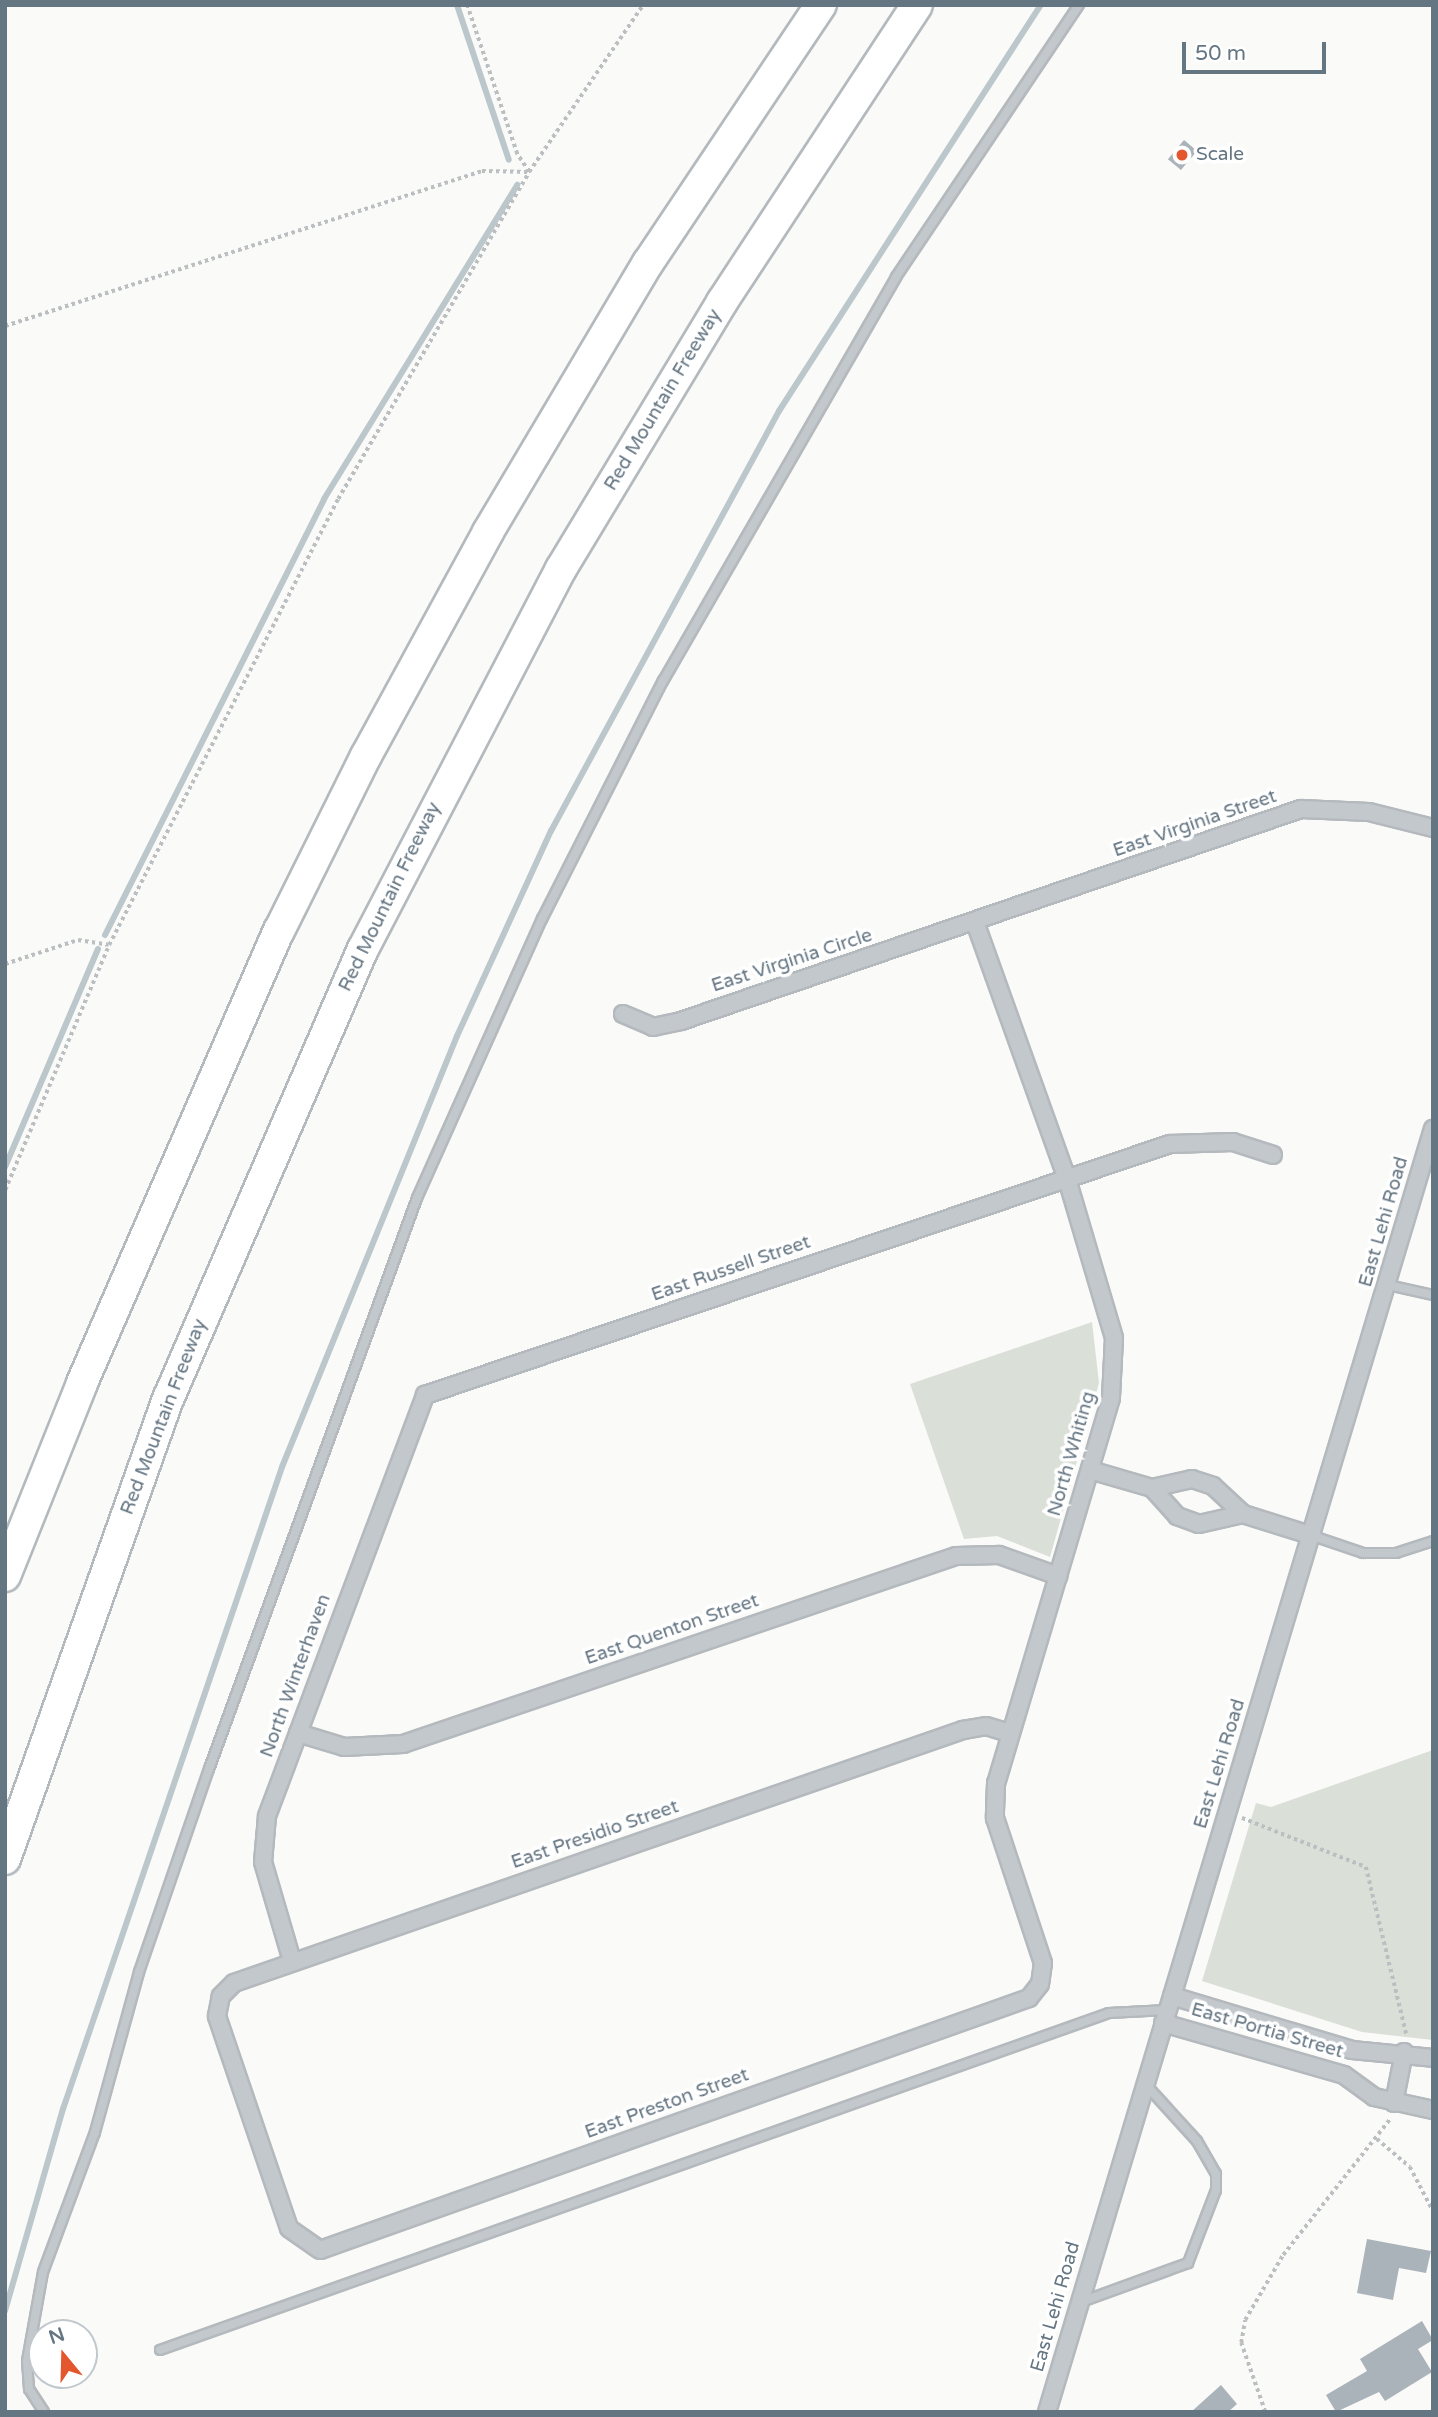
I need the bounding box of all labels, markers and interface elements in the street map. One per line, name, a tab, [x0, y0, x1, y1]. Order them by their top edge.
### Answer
scale bar	[1186, 28, 1330, 72]
text: 50 m	[1195, 41, 1246, 66]
place label: Scale	[1196, 144, 1244, 166]
marker: Scale	[1174, 147, 1190, 163]
street label: Red Mountain Freeway	[600, 305, 726, 495]
street label: East Virginia Street	[1110, 785, 1280, 863]
street label: Red Mountain Freeway	[334, 799, 446, 995]
street label: East Virginia Circle	[709, 924, 875, 998]
street label: East Lehi Road	[1354, 1154, 1414, 1290]
street label: East Russell Street	[648, 1231, 814, 1307]
street label: Red Mountain Freeway	[116, 1316, 212, 1518]
street label: North Whiting	[1043, 1389, 1101, 1519]
street label: East Quenton Street	[582, 1590, 762, 1670]
street label: North Winterhaven	[256, 1591, 336, 1761]
street label: East Lehi Road	[1189, 1696, 1251, 1832]
street label: East Presidio Street	[508, 1796, 682, 1874]
street label: East Portia Street	[1188, 1998, 1346, 2064]
street label: East Preston Street	[582, 2064, 752, 2144]
street label: East Lehi Road	[1026, 2239, 1086, 2375]
north arrow	[28, 2319, 98, 2389]
text: N	[46, 2323, 68, 2349]

